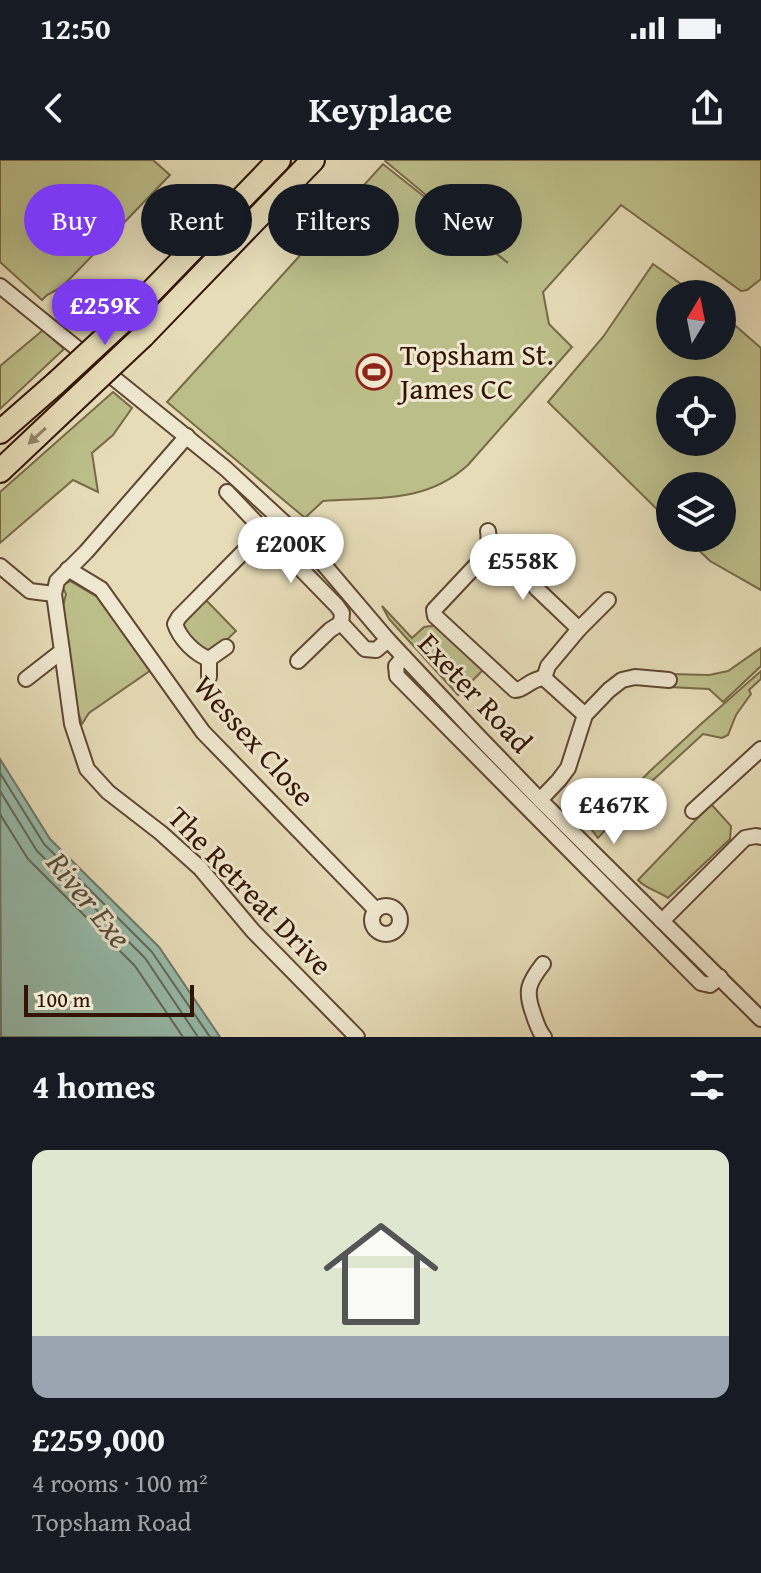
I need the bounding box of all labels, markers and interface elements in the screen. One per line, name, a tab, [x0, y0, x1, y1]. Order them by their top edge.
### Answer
text: 12:50	[40, 6, 111, 50]
text: Keyplace	[309, 82, 452, 135]
icon: back	[32, 86, 76, 130]
icon: share	[685, 86, 729, 130]
chip: Buy	[24, 184, 125, 256]
chip: Rent	[141, 184, 252, 256]
chip: Filters	[268, 184, 399, 256]
chip: New	[415, 184, 522, 256]
pin: £259K	[49, 279, 161, 347]
north arrow	[656, 280, 736, 360]
map controls	[656, 280, 736, 552]
text: £259K	[70, 285, 140, 324]
place label: Topsham St. James CC	[396, 332, 554, 410]
sports icon: Topsham St. James CC	[355, 353, 393, 391]
button: locate	[656, 376, 736, 456]
one-way arrow	[28, 426, 47, 445]
button: layers	[656, 472, 736, 552]
pin: £200K	[235, 517, 347, 585]
text: £200K	[256, 523, 326, 562]
pin: £558K	[467, 534, 579, 602]
text: £558K	[488, 540, 558, 579]
street label: Exeter Road	[408, 622, 543, 762]
street label: Wessex Close	[184, 665, 326, 816]
pin: £467K	[558, 778, 670, 846]
text: £467K	[579, 784, 649, 823]
street label: The Retreat Drive	[158, 796, 343, 985]
water label: River Exe	[35, 840, 143, 958]
scale bar	[24, 981, 194, 1017]
text: 100 m	[36, 983, 91, 1015]
text: 4 homes	[32, 1061, 156, 1110]
icon: filters	[685, 1063, 729, 1107]
icon: home	[309, 1202, 453, 1346]
text: £259,000	[32, 1414, 165, 1463]
text: 4 rooms · 100 m²	[32, 1463, 208, 1502]
text: Topsham Road	[32, 1502, 191, 1541]

